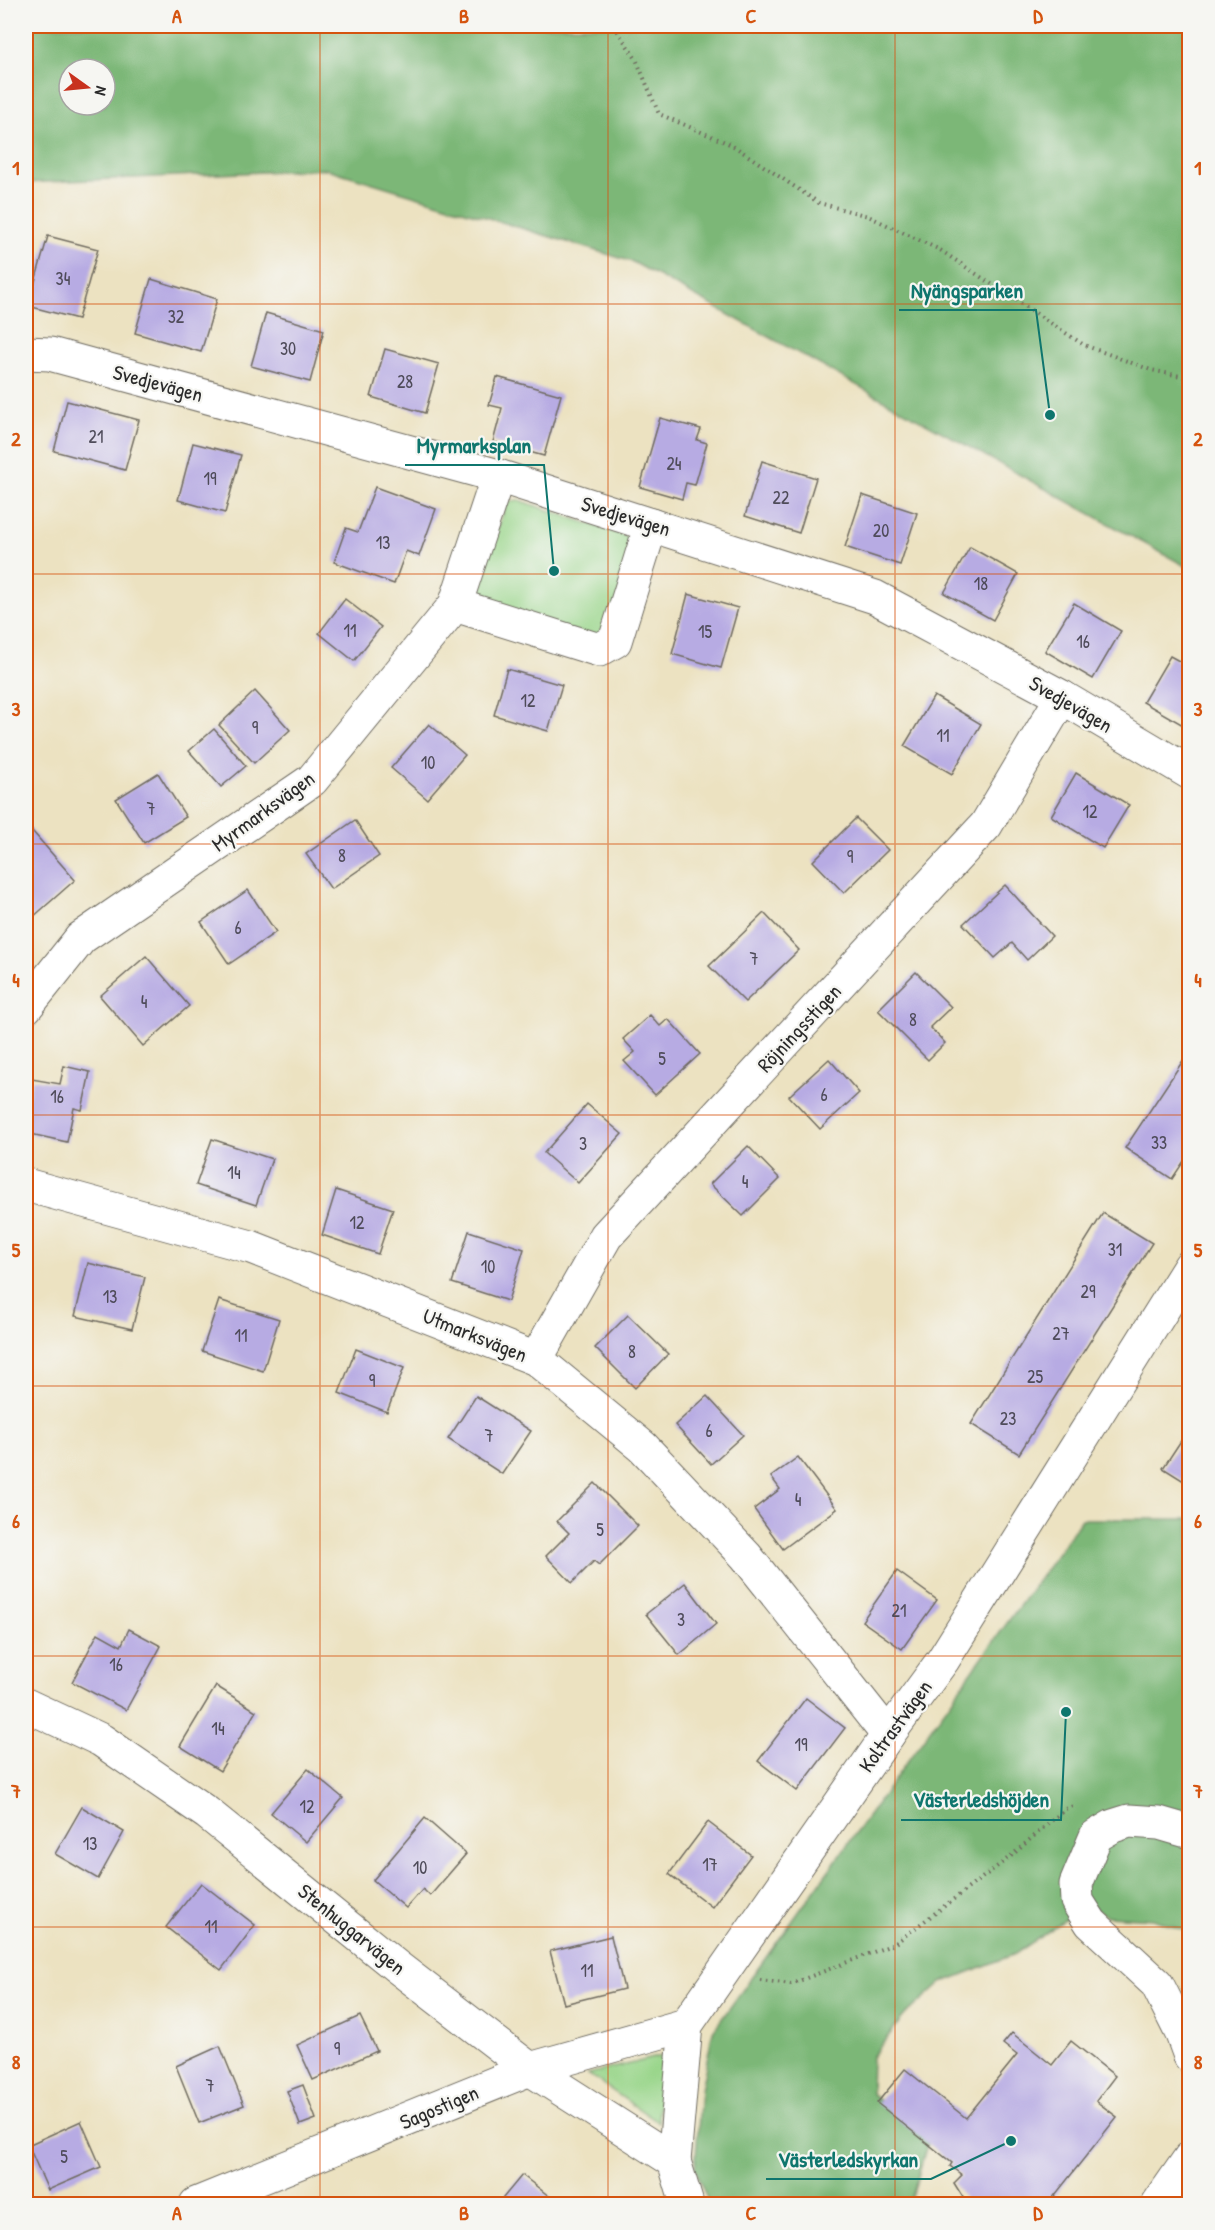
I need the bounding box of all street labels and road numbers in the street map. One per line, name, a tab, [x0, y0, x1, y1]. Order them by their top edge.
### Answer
street label: Svedjevägen	[110, 357, 206, 409]
street label: Svedjevägen	[578, 489, 674, 543]
street label: Svedjevägen	[1024, 669, 1118, 739]
street label: Myrmarksvägen	[206, 764, 320, 858]
street label: Röjningsstigen	[750, 977, 848, 1079]
street label: Utmarksvägen	[419, 1301, 531, 1369]
street label: Koltrastvägen	[852, 1674, 938, 1778]
street label: Stenhuggarvägen	[292, 1877, 412, 1981]
street label: Sagostigen	[395, 2077, 483, 2137]

